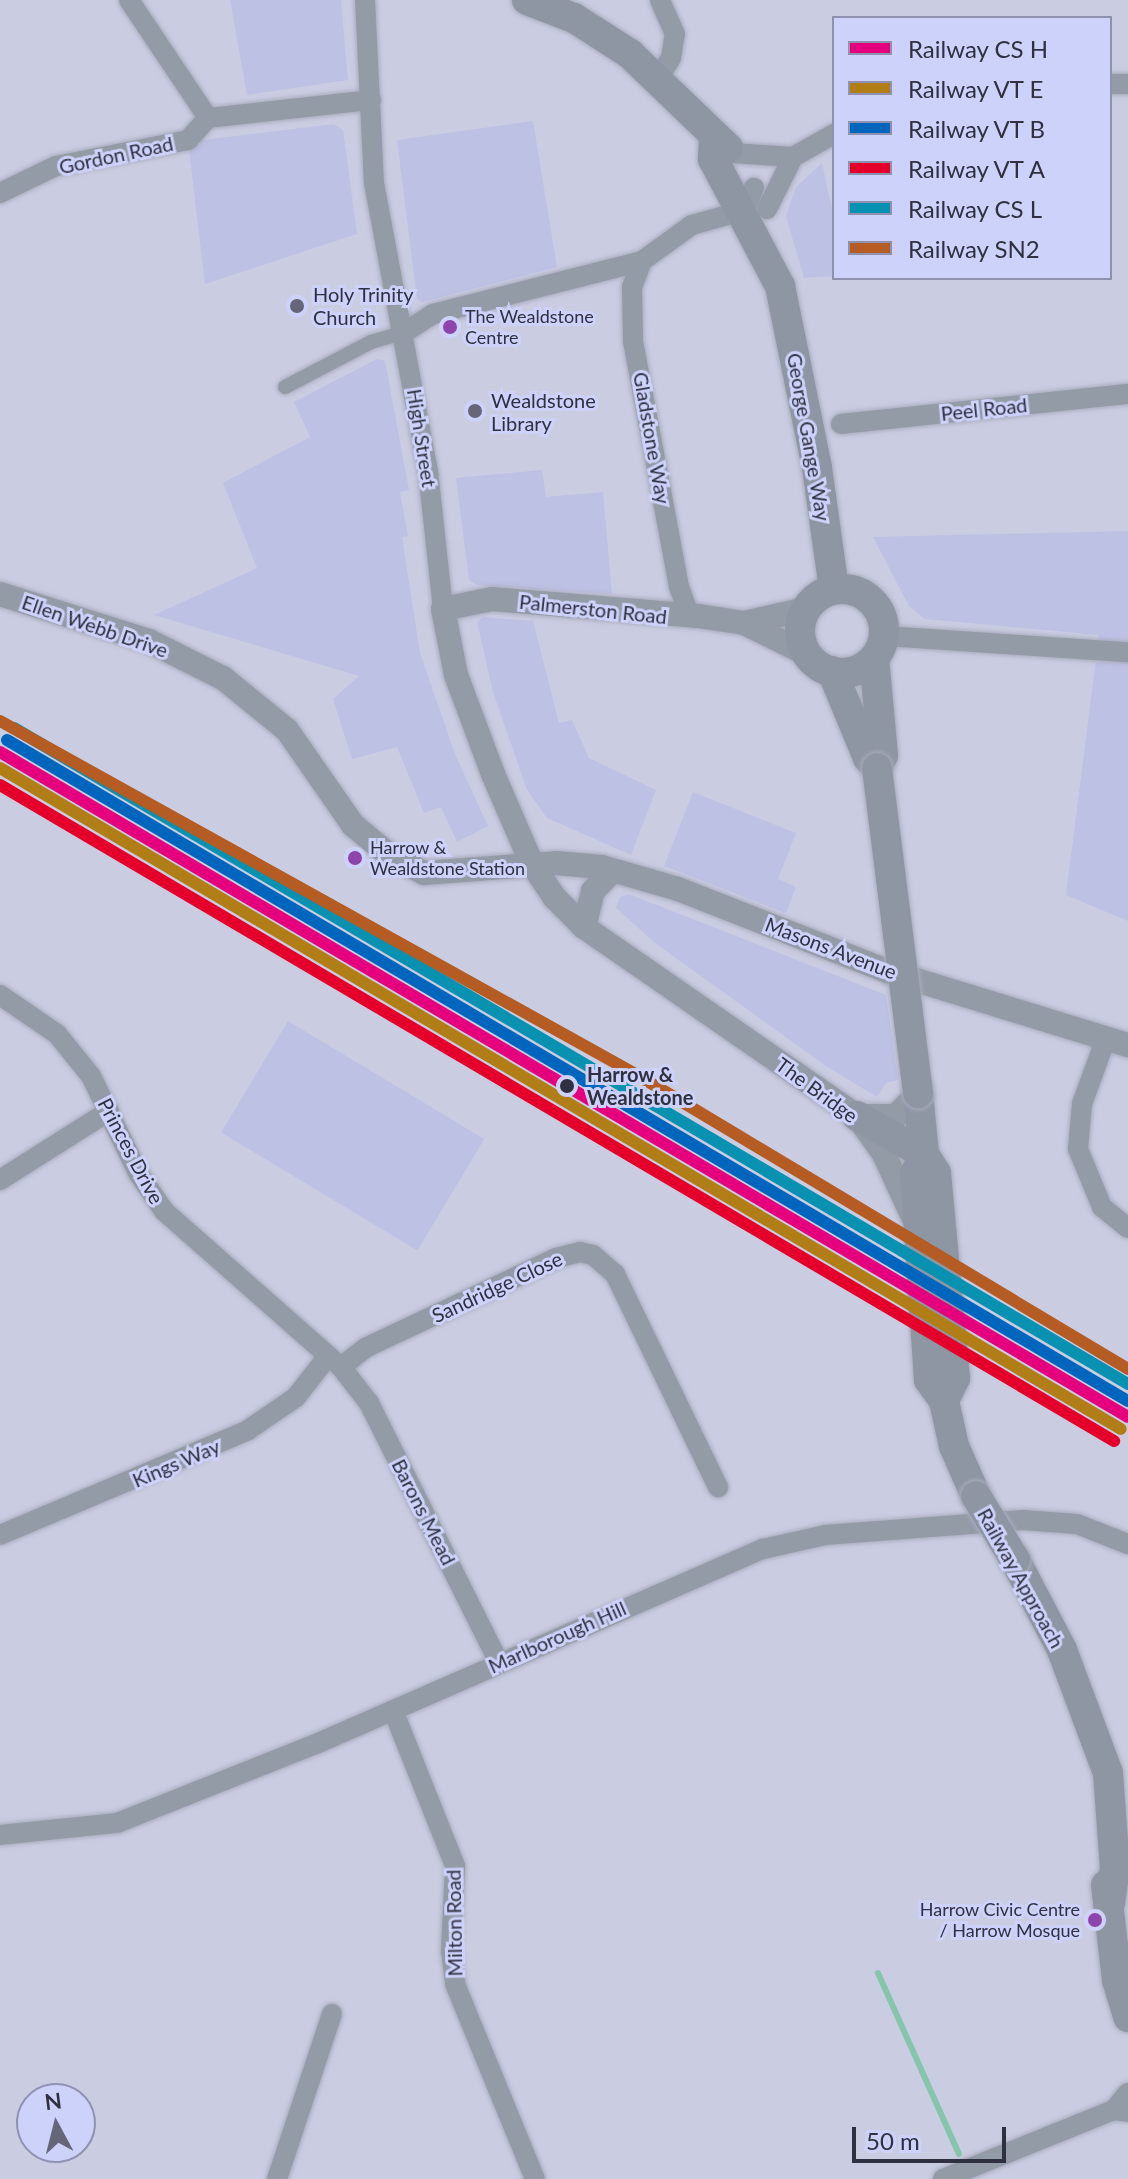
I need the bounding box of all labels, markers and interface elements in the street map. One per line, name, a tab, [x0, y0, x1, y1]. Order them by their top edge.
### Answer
legend	[832, 16, 1112, 280]
text: Railway CS H	[908, 34, 1048, 63]
text: Railway VT E	[908, 74, 1043, 103]
text: Railway VT B	[908, 114, 1045, 143]
street label: Gordon Road	[57, 131, 175, 179]
text: Railway VT A	[908, 154, 1045, 183]
text: Railway CS L	[908, 194, 1042, 223]
text: Railway SN2	[908, 234, 1040, 263]
place label: Holy Trinity Church	[313, 282, 415, 329]
marker: Holy Trinity Church	[288, 297, 306, 315]
place label: The Wealdstone Centre	[465, 306, 594, 348]
marker: The Wealdstone Centre	[442, 319, 458, 335]
street label: George Gange Way	[782, 351, 836, 523]
street label: Gladstone Way	[629, 370, 675, 506]
street label: High Street	[402, 387, 442, 489]
place label: Wealdstone Library	[491, 388, 596, 435]
street label: Peel Road	[940, 393, 1028, 425]
marker: Wealdstone Library	[466, 402, 484, 420]
street label: Palmerston Road	[518, 589, 668, 629]
street label: Ellen Webb Drive	[19, 590, 171, 662]
place label: Harrow & Wealdstone Station	[370, 837, 525, 880]
marker: Harrow & Wealdstone Station	[347, 850, 363, 866]
street label: Masons Avenue	[762, 912, 900, 984]
street label: The Bridge	[771, 1052, 863, 1128]
place label: Harrow & Wealdstone	[587, 1062, 694, 1109]
marker: Harrow & Wealdstone	[554, 1073, 580, 1099]
street label: Princes Drive	[93, 1094, 169, 1208]
street label: Sandridge Close	[428, 1246, 566, 1328]
street label: Kings Way	[129, 1434, 223, 1492]
street label: Barons Mead	[387, 1455, 461, 1569]
street label: Railway Approach	[972, 1503, 1070, 1653]
street label: Marlborough Hill	[484, 1596, 630, 1678]
street label: Milton Road	[441, 1869, 467, 1977]
place label: Harrow Civic Centre / Harrow Mosque	[919, 1899, 1080, 1942]
marker: Harrow Civic Centre / Harrow Mosque	[1087, 1912, 1103, 1928]
north arrow	[16, 2083, 96, 2163]
text: N	[43, 2086, 63, 2115]
scale bar	[856, 2111, 1010, 2161]
text: 50 m	[866, 2126, 920, 2155]

